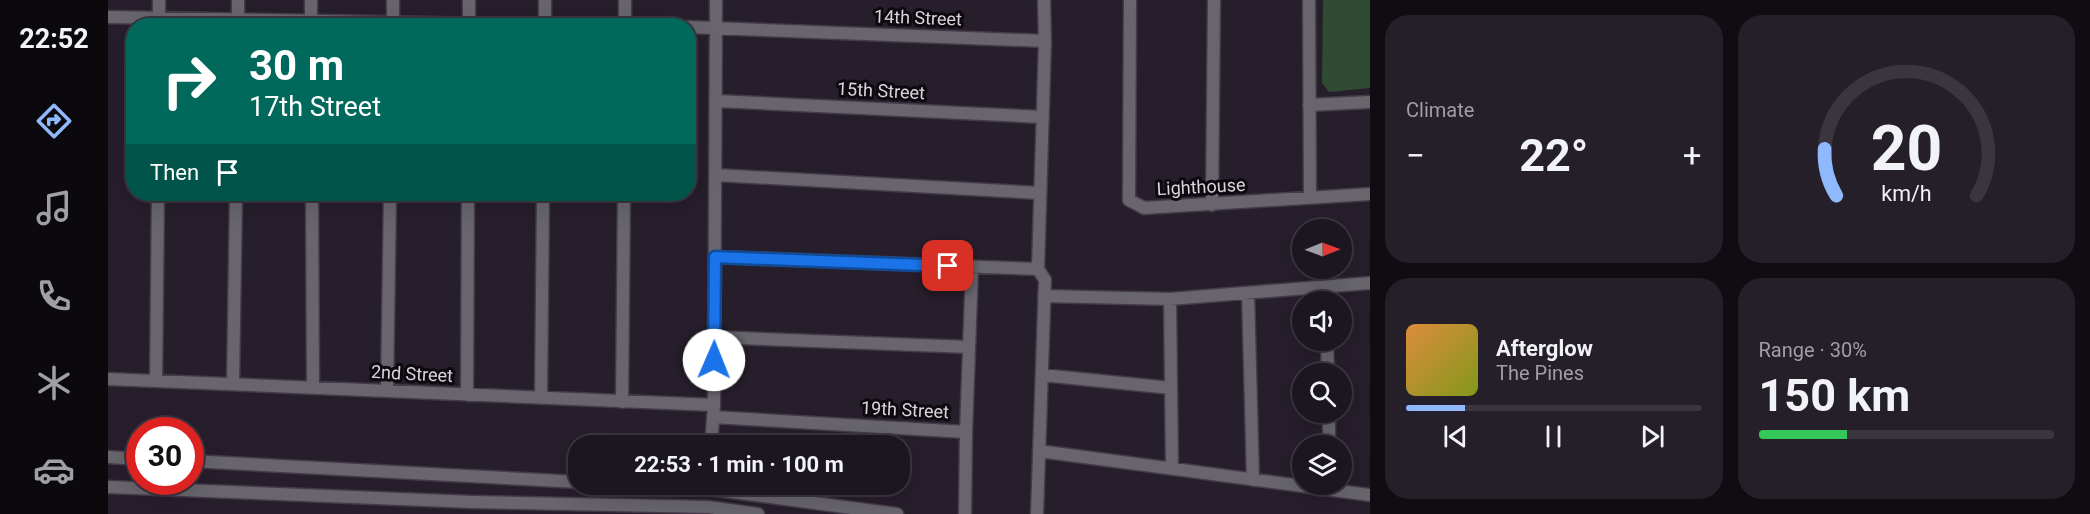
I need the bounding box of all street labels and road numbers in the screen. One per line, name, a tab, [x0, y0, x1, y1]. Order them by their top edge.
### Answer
street label: 14th Street	[874, 5, 962, 30]
street label: 15th Street	[837, 78, 926, 103]
street label: Lighthouse	[1156, 174, 1246, 199]
street label: 2nd Street	[370, 361, 454, 386]
street label: 19th Street	[861, 397, 950, 422]

